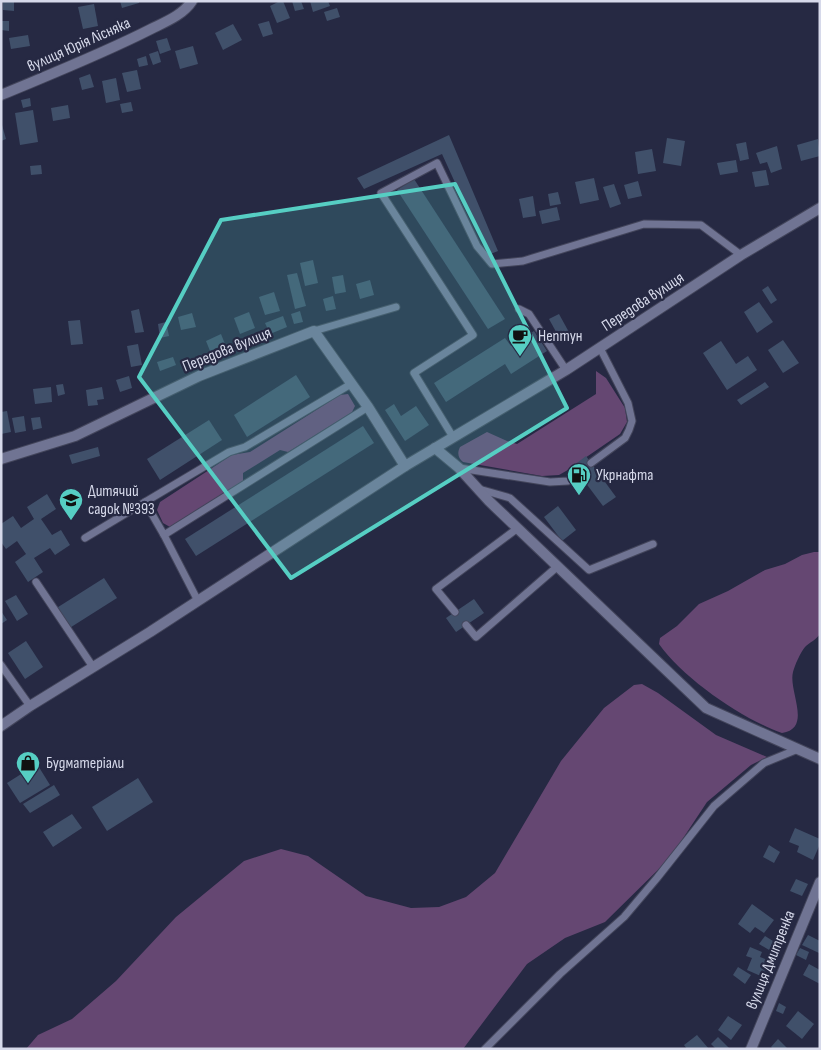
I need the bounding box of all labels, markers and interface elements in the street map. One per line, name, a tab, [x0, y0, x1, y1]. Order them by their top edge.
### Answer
street label: вулиця Юрія Лісняка	[25, 14, 133, 76]
street label: Передова вулиця	[598, 268, 688, 336]
cafe icon: Нептун	[507, 323, 533, 357]
street label: Передова вулиця	[180, 324, 274, 376]
place label: Нептун	[538, 327, 583, 346]
fuel station icon: Укрнафта	[566, 462, 592, 496]
place label: Укрнафта	[596, 466, 653, 485]
place label: Дитячий садок №393	[88, 482, 155, 519]
school or university icon: Дитячий садок №393	[58, 487, 84, 521]
shop icon: Будматеріали	[15, 750, 41, 784]
place label: Будматеріали	[46, 754, 124, 773]
street label: вулиця Дмитренка	[743, 908, 799, 1012]

